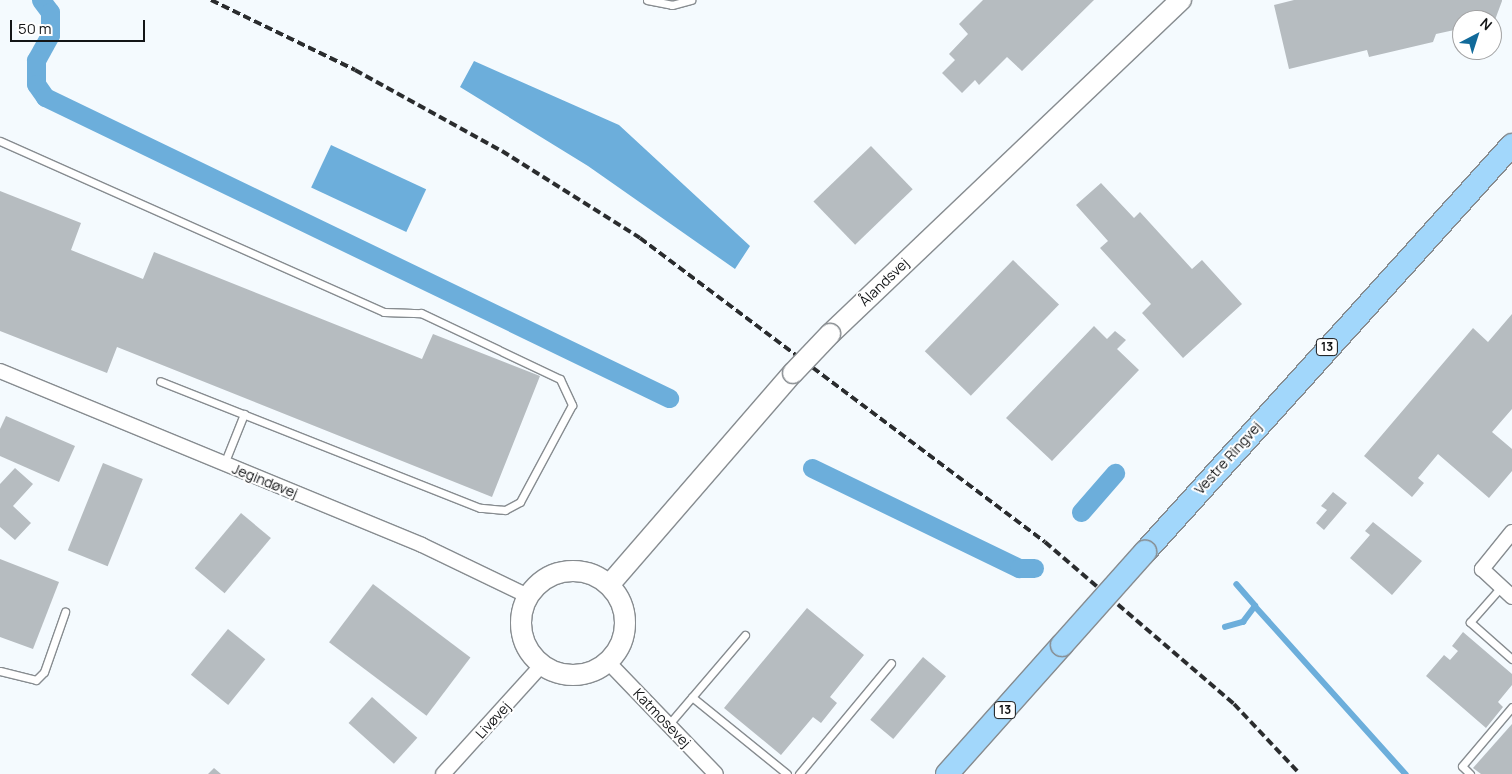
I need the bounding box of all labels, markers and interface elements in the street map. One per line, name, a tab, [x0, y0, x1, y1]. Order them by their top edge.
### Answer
scale bar	[12, 10, 148, 42]
north arrow	[1452, 10, 1502, 60]
text: N	[1476, 13, 1496, 34]
text: 50 m	[18, 18, 52, 39]
street label: Ålandsvej	[856, 254, 912, 310]
road number: 13	[1316, 338, 1338, 357]
street label: Vestre Ringvej	[1191, 418, 1265, 498]
street label: Jegindøvej	[230, 460, 300, 502]
street label: Katmosevej	[630, 685, 694, 751]
street label: Livøvej	[472, 698, 514, 742]
road number: 13	[994, 700, 1016, 720]

